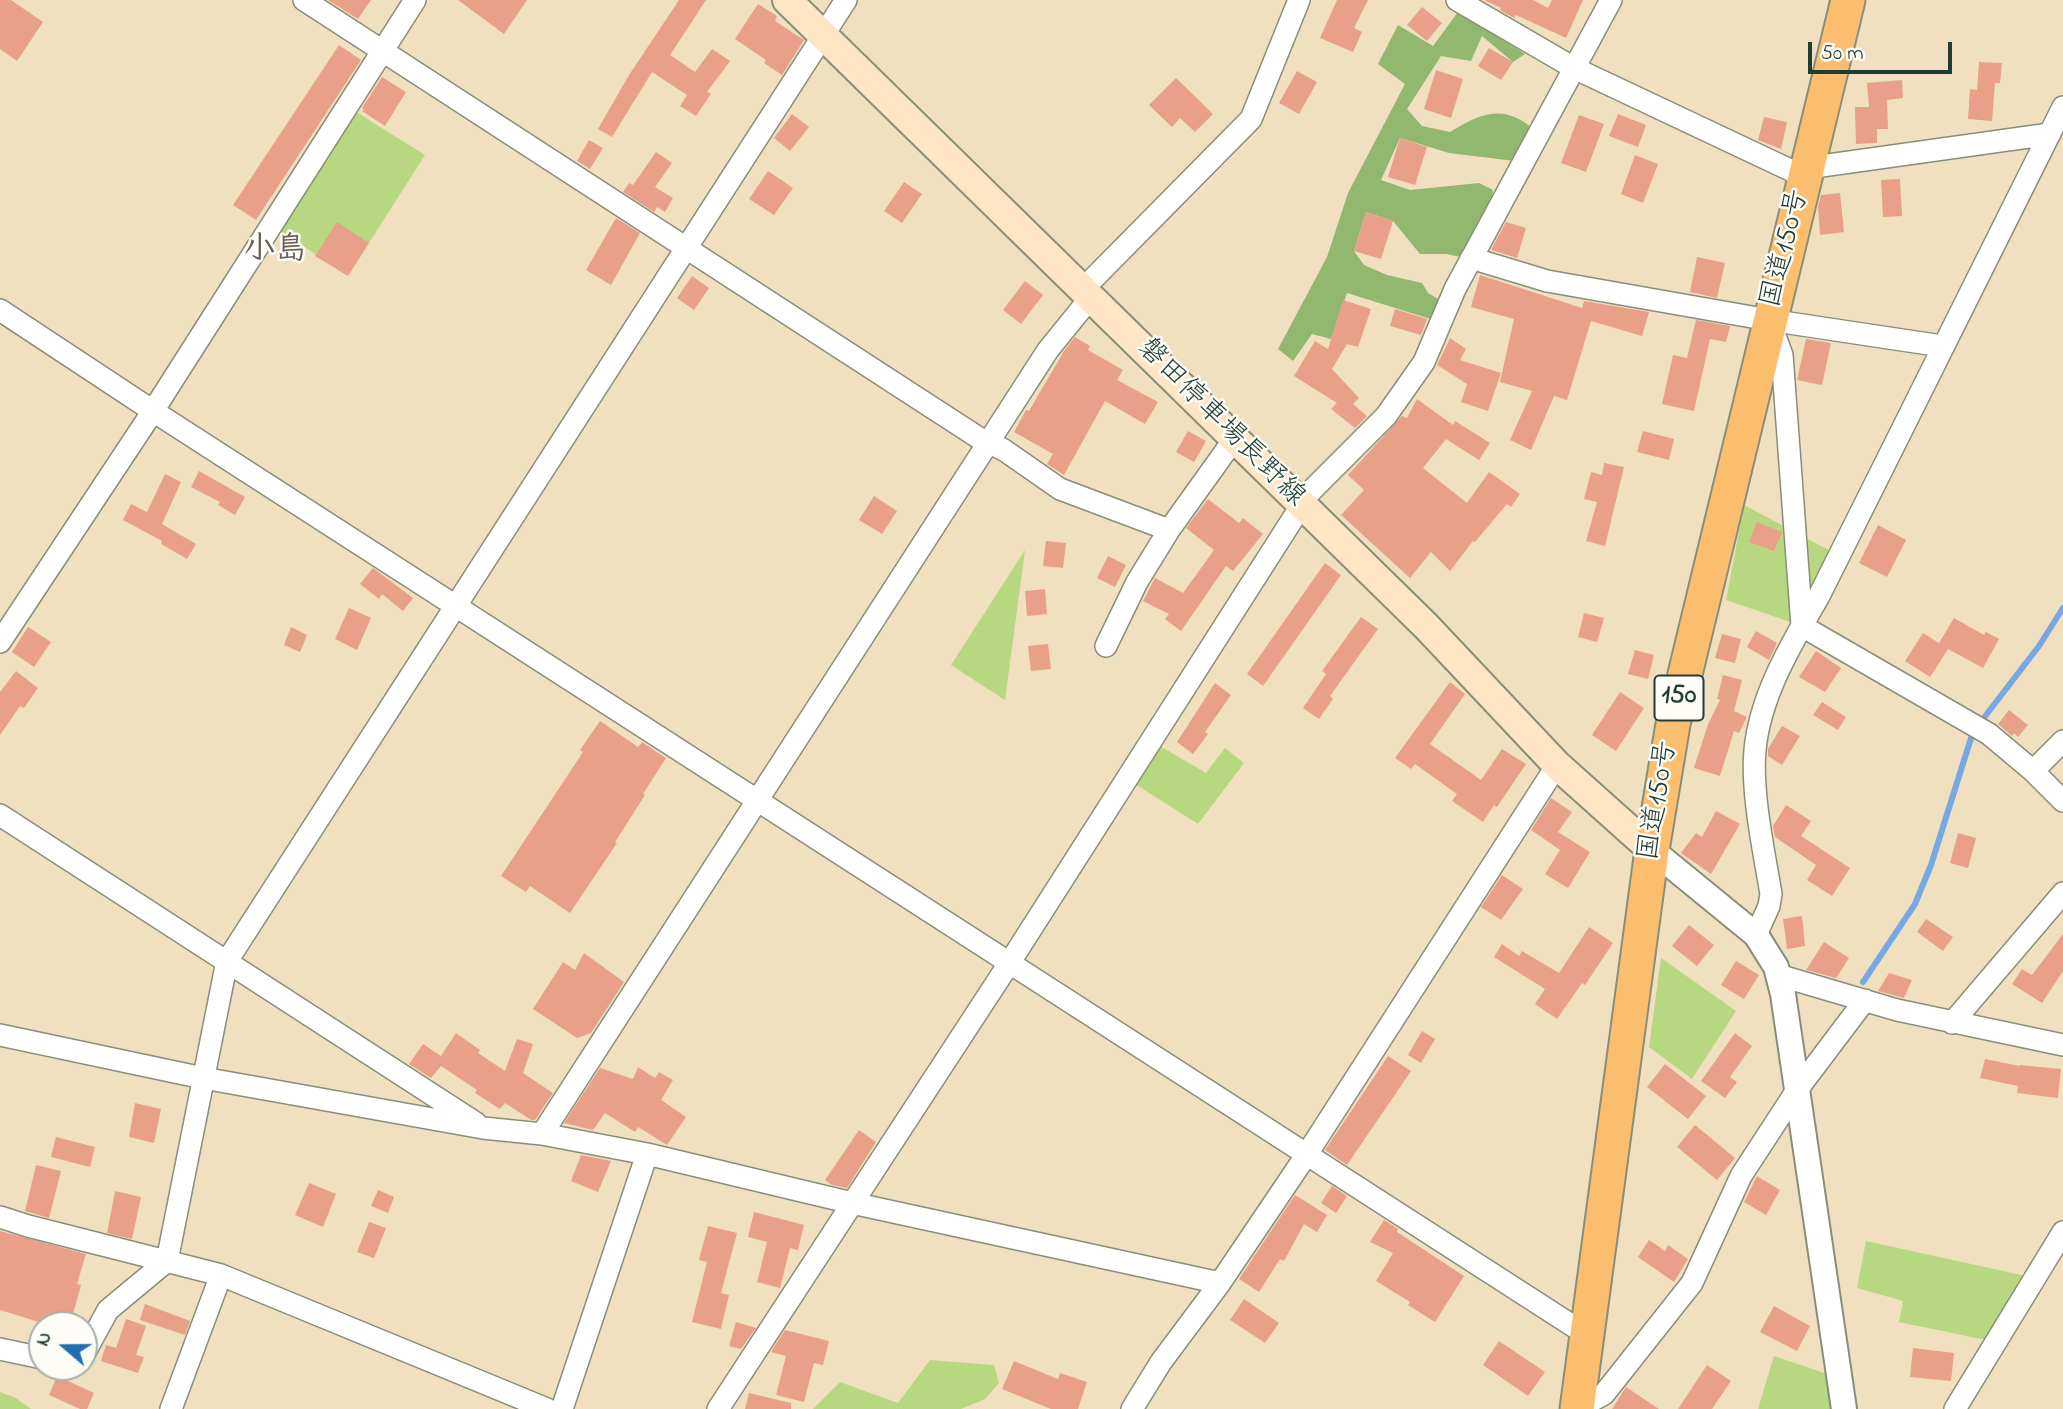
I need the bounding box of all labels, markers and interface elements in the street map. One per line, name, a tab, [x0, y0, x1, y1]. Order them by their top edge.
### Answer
scale bar	[1811, 28, 1954, 72]
text: 50 m	[1821, 39, 1864, 69]
street label: 国道150号	[1756, 186, 1818, 312]
district label: 小島	[243, 234, 307, 272]
street label: 磐田停車場長野線	[1129, 333, 1311, 515]
road number: 150	[1654, 676, 1704, 720]
street label: 国道150号	[1634, 739, 1686, 863]
north arrow	[28, 1311, 98, 1381]
text: N	[30, 1329, 60, 1350]

